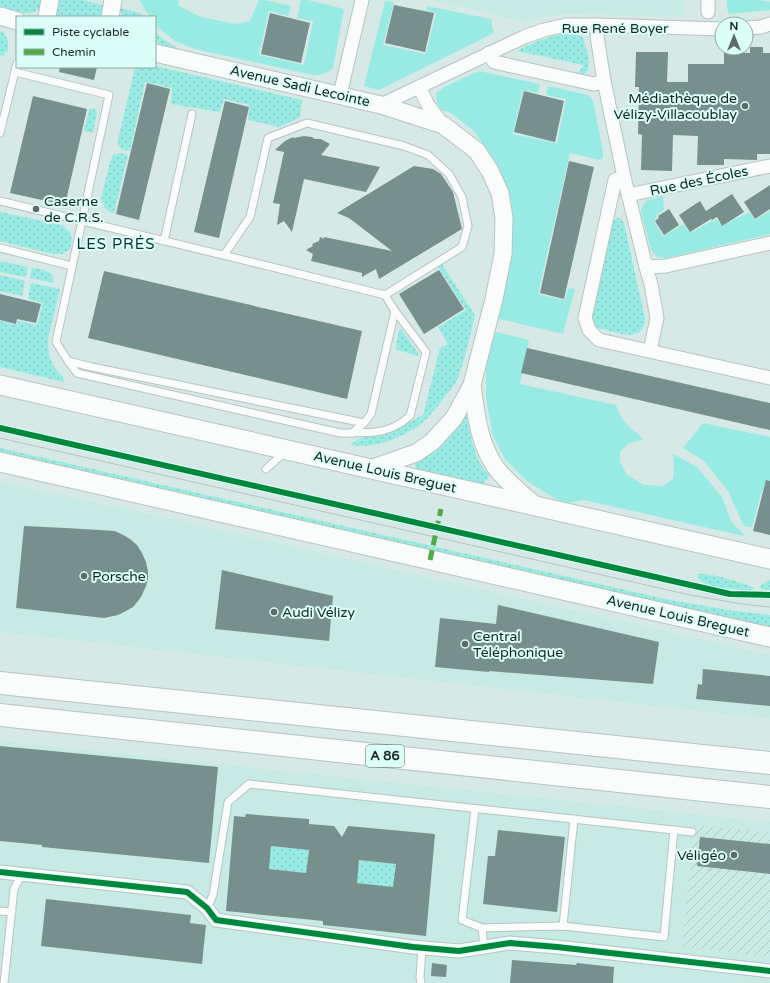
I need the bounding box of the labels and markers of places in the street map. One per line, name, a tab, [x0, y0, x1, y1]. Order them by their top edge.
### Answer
place label: Médiathèque de Vélizy-Villacoublay	[614, 90, 737, 123]
marker: Médiathèque de Vélizy-Villacoublay	[740, 101, 750, 111]
place label: Caserne de C.R.S.	[44, 193, 104, 226]
marker: Caserne de C.R.S.	[31, 204, 41, 214]
place label: Porsche	[92, 568, 146, 585]
marker: Porsche	[79, 571, 89, 581]
place label: Audi Vélizy	[282, 604, 356, 621]
marker: Audi Vélizy	[269, 607, 279, 617]
place label: Central Téléphonique	[473, 628, 563, 661]
marker: Central Téléphonique	[460, 639, 470, 649]
place label: Véligéo	[677, 847, 726, 864]
marker: Véligéo	[729, 850, 739, 860]

